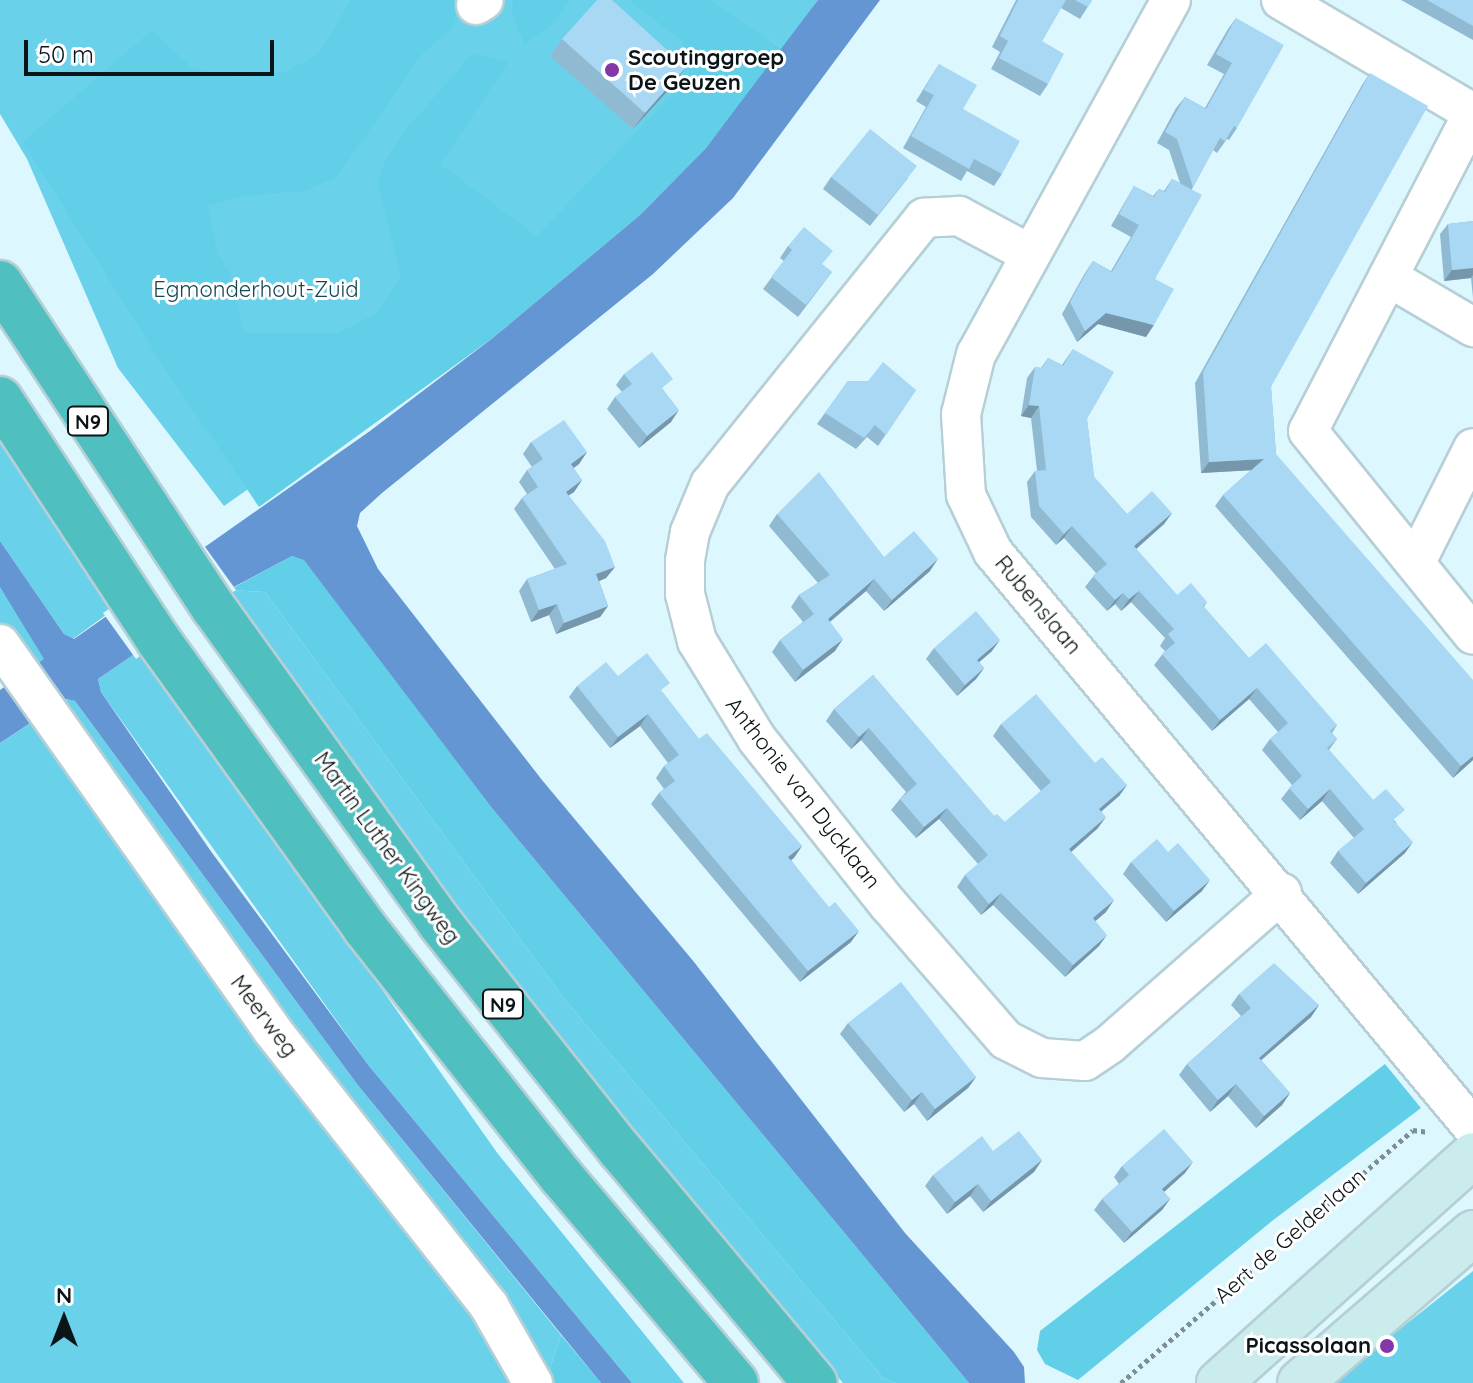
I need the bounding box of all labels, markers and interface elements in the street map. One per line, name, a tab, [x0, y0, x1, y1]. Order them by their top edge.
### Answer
scale bar	[28, 24, 278, 74]
text: 50 m	[38, 39, 94, 69]
place label: Scoutinggroep De Geuzen	[628, 44, 784, 96]
marker: Scoutinggroep De Geuzen	[603, 61, 621, 79]
park label: Egmonderhout-Zuid	[153, 277, 359, 303]
road number: N9	[66, 405, 110, 437]
street label: Rubenslaan	[989, 550, 1087, 660]
street label: Anthonie van Dycklaan	[720, 692, 886, 894]
street label: Martin Luther Kingweg	[309, 747, 465, 949]
street label: Meerweg	[225, 970, 303, 1062]
road number: N9	[481, 988, 525, 1020]
street label: Aert de Gelderlaan	[1209, 1163, 1371, 1309]
north arrow	[24, 1279, 104, 1359]
text: N	[56, 1281, 72, 1309]
place label: Picassolaan	[1245, 1333, 1371, 1359]
marker: Picassolaan	[1378, 1337, 1396, 1355]

